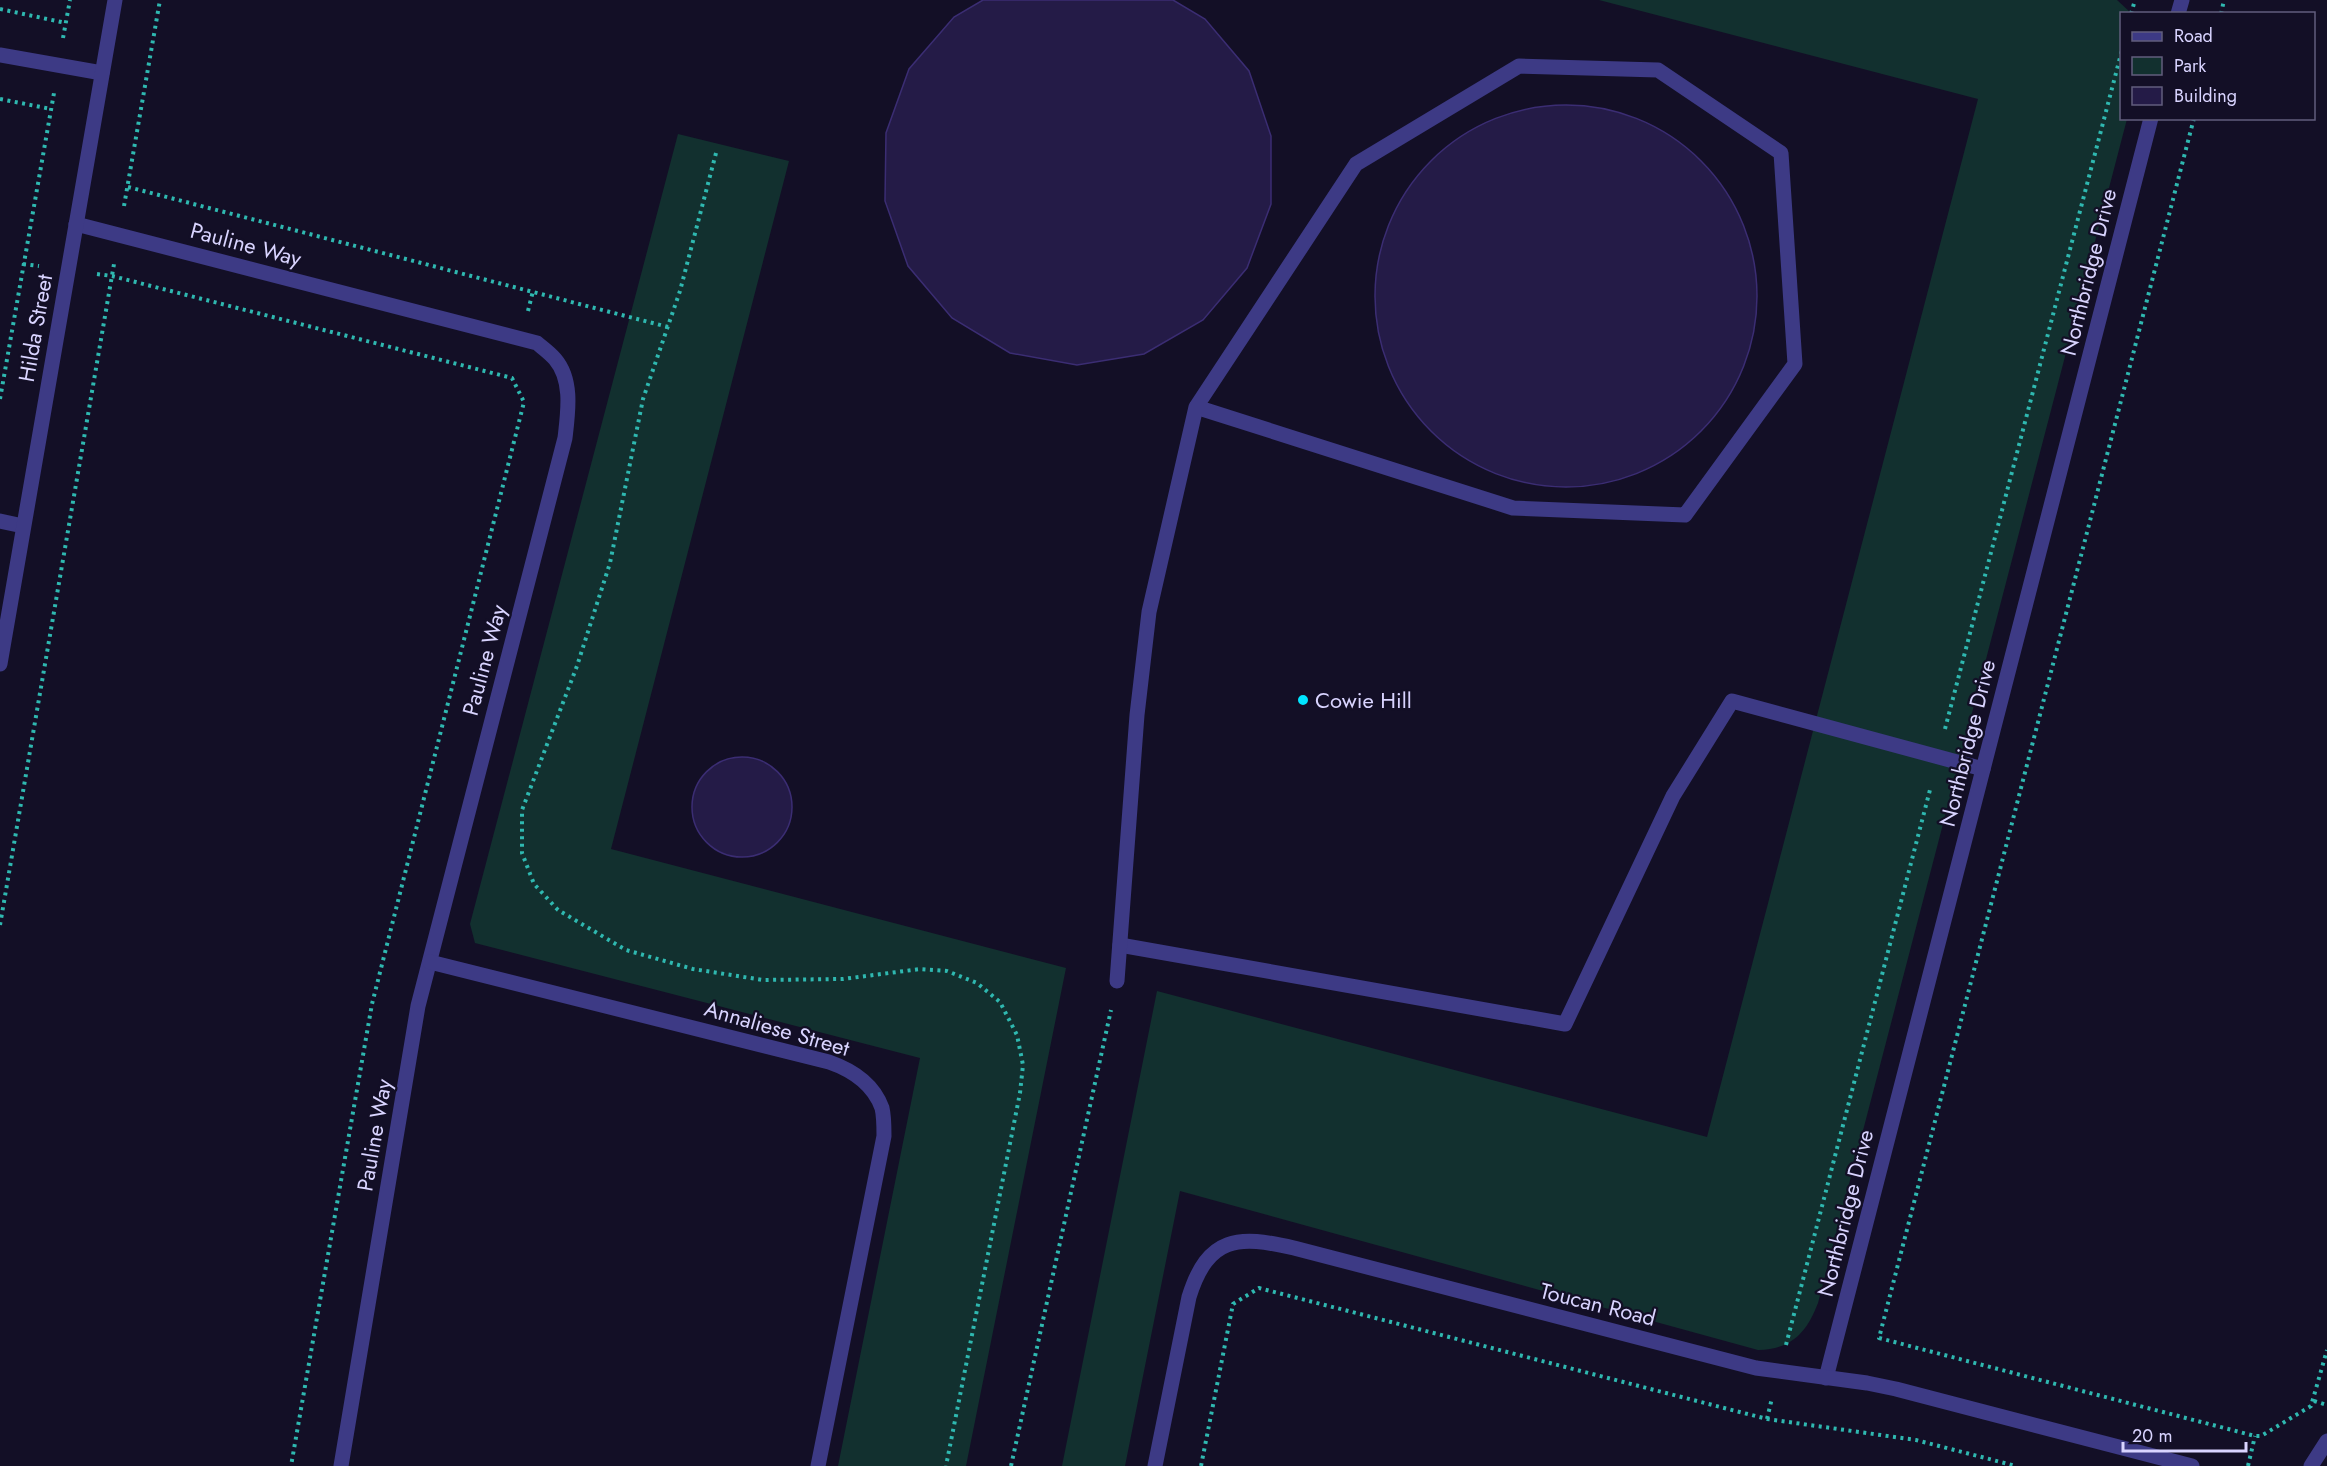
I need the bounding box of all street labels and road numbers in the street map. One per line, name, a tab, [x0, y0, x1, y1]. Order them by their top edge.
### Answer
street label: Northbridge Drive	[2052, 185, 2124, 359]
street label: Pauline Way	[187, 214, 305, 274]
street label: Hilda Street	[10, 271, 60, 384]
street label: Pauline Way	[454, 601, 514, 719]
street label: Northbridge Drive	[1931, 656, 2003, 830]
street label: Annaliese Street	[701, 992, 854, 1064]
street label: Pauline Way	[348, 1076, 400, 1194]
street label: Northbridge Drive	[1809, 1126, 1881, 1300]
street label: Toucan Road	[1537, 1274, 1659, 1334]

